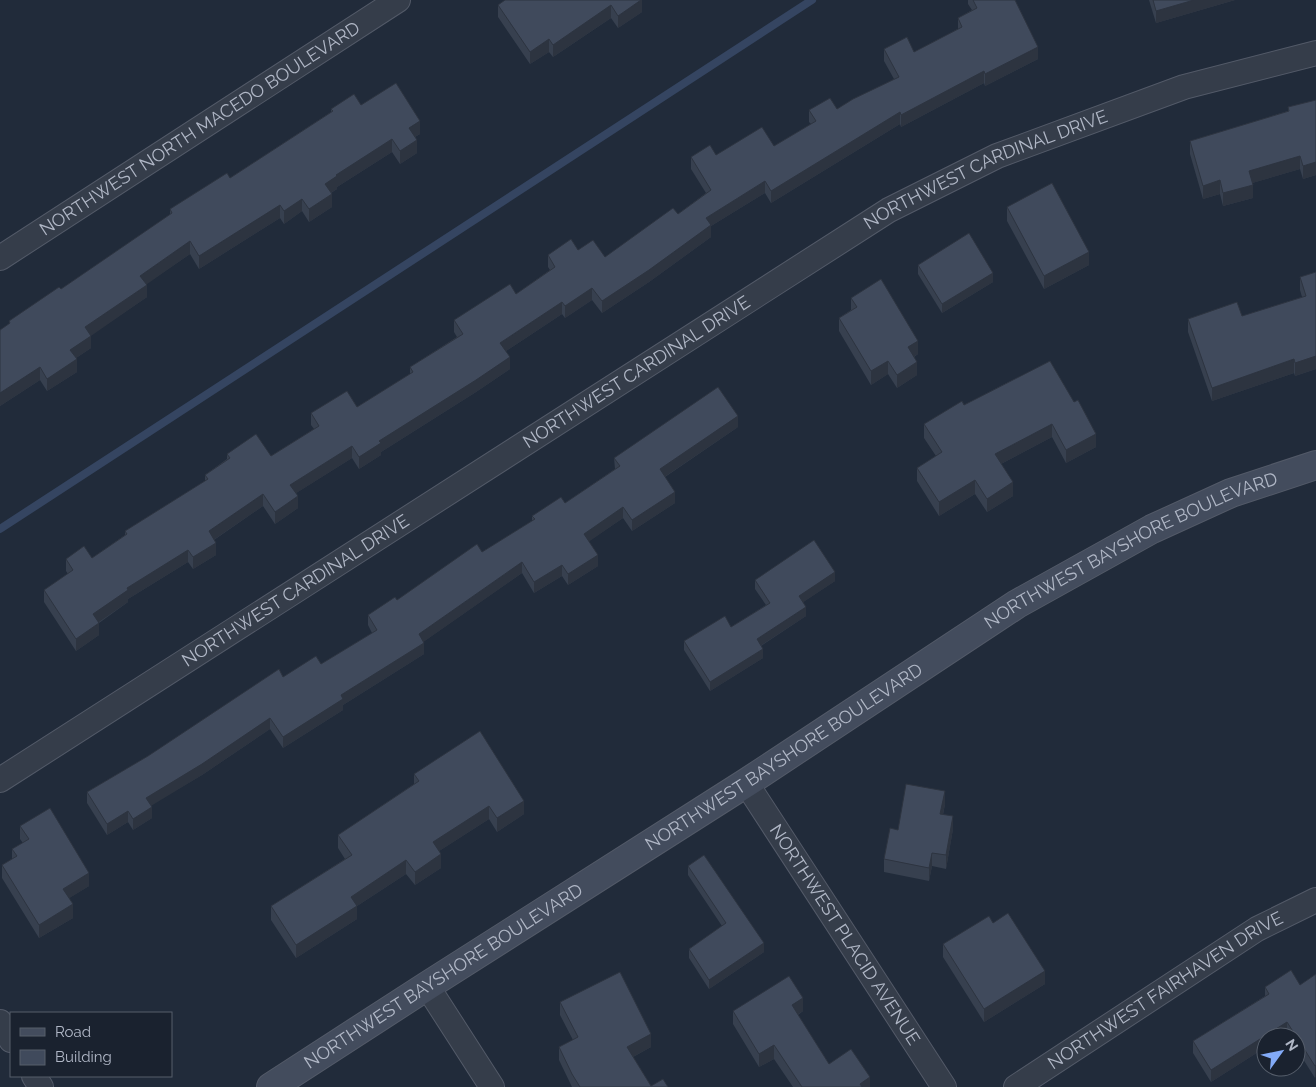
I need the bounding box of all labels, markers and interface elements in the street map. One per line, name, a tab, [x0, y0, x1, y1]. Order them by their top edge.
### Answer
street label: NORTHWEST NORTH MACEDO BOULEVARD	[35, 17, 364, 240]
street label: NORTHWEST CARDINAL DRIVE	[860, 105, 1110, 233]
street label: NORTHWEST CARDINAL DRIVE	[519, 291, 754, 452]
street label: NORTHWEST BAYSHORE BOULEVARD	[980, 467, 1280, 633]
street label: NORTHWEST CARDINAL DRIVE	[178, 510, 413, 671]
street label: NORTHWEST BAYSHORE BOULEVARD	[641, 658, 926, 854]
street label: NORTHWEST PLACID AVENUE	[766, 820, 925, 1049]
street label: NORTHWEST BAYSHORE BOULEVARD	[300, 879, 586, 1073]
street label: NORTHWEST FAIRHAVEN DRIVE	[1044, 907, 1286, 1073]
legend	[10, 1012, 172, 1077]
text: Road	[55, 1023, 91, 1041]
north arrow	[1256, 1027, 1306, 1077]
text: N	[1282, 1036, 1302, 1054]
text: Building	[55, 1048, 112, 1066]

